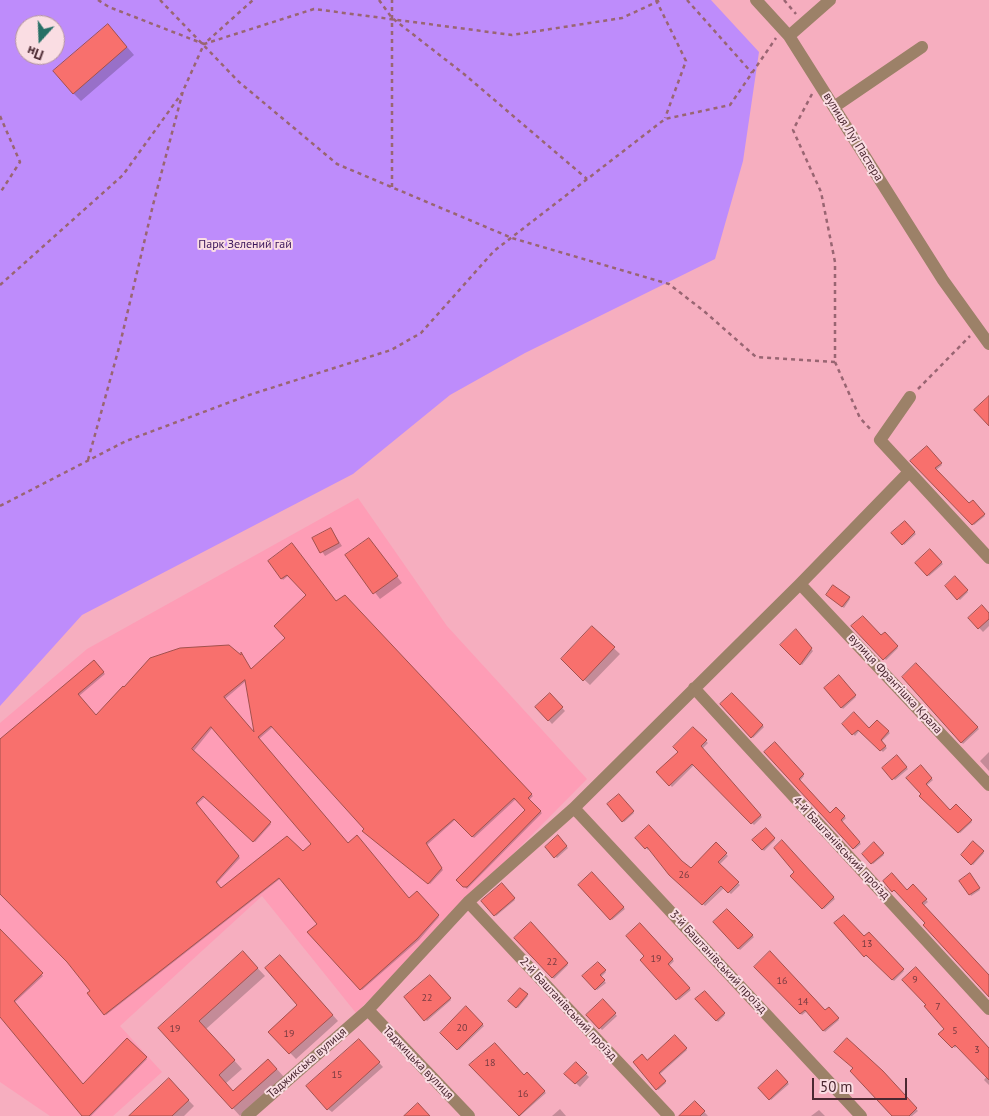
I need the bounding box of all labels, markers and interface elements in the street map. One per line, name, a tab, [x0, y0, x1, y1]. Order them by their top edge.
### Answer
north arrow	[15, 15, 65, 65]
text: Пн	[24, 42, 46, 64]
street label: вулиця Луї Пастера	[820, 90, 886, 184]
park label: Парк Зелений гай	[198, 238, 292, 252]
street label: вулиця Франтішка Крала	[845, 631, 945, 737]
street label: 4-й Баштанівський проїзд	[789, 793, 893, 903]
house number: 26	[679, 869, 689, 881]
street label: 3-й Баштанівський проїзд	[666, 907, 770, 1017]
house number: 13	[862, 938, 872, 950]
house number: 19	[651, 953, 661, 965]
street label: 2-й Баштанівський проїзд	[516, 954, 620, 1064]
house number: 22	[547, 956, 557, 968]
house number: 9	[912, 974, 918, 986]
house number: 16	[777, 975, 787, 987]
house number: 22	[422, 992, 432, 1004]
house number: 14	[798, 996, 808, 1008]
house number: 7	[935, 1001, 941, 1013]
house number: 20	[457, 1022, 467, 1034]
house number: 19	[170, 1023, 180, 1035]
street label: Таджицька вулиця	[380, 1024, 456, 1102]
street label: Таджикська вулиця	[265, 1025, 349, 1101]
house number: 5	[952, 1025, 958, 1037]
house number: 19	[284, 1028, 294, 1040]
house number: 3	[974, 1044, 980, 1056]
house number: 18	[485, 1057, 495, 1069]
scale bar	[814, 1068, 909, 1100]
house number: 15	[332, 1069, 342, 1081]
text: 50 m	[820, 1077, 853, 1096]
house number: 16	[518, 1088, 528, 1100]

